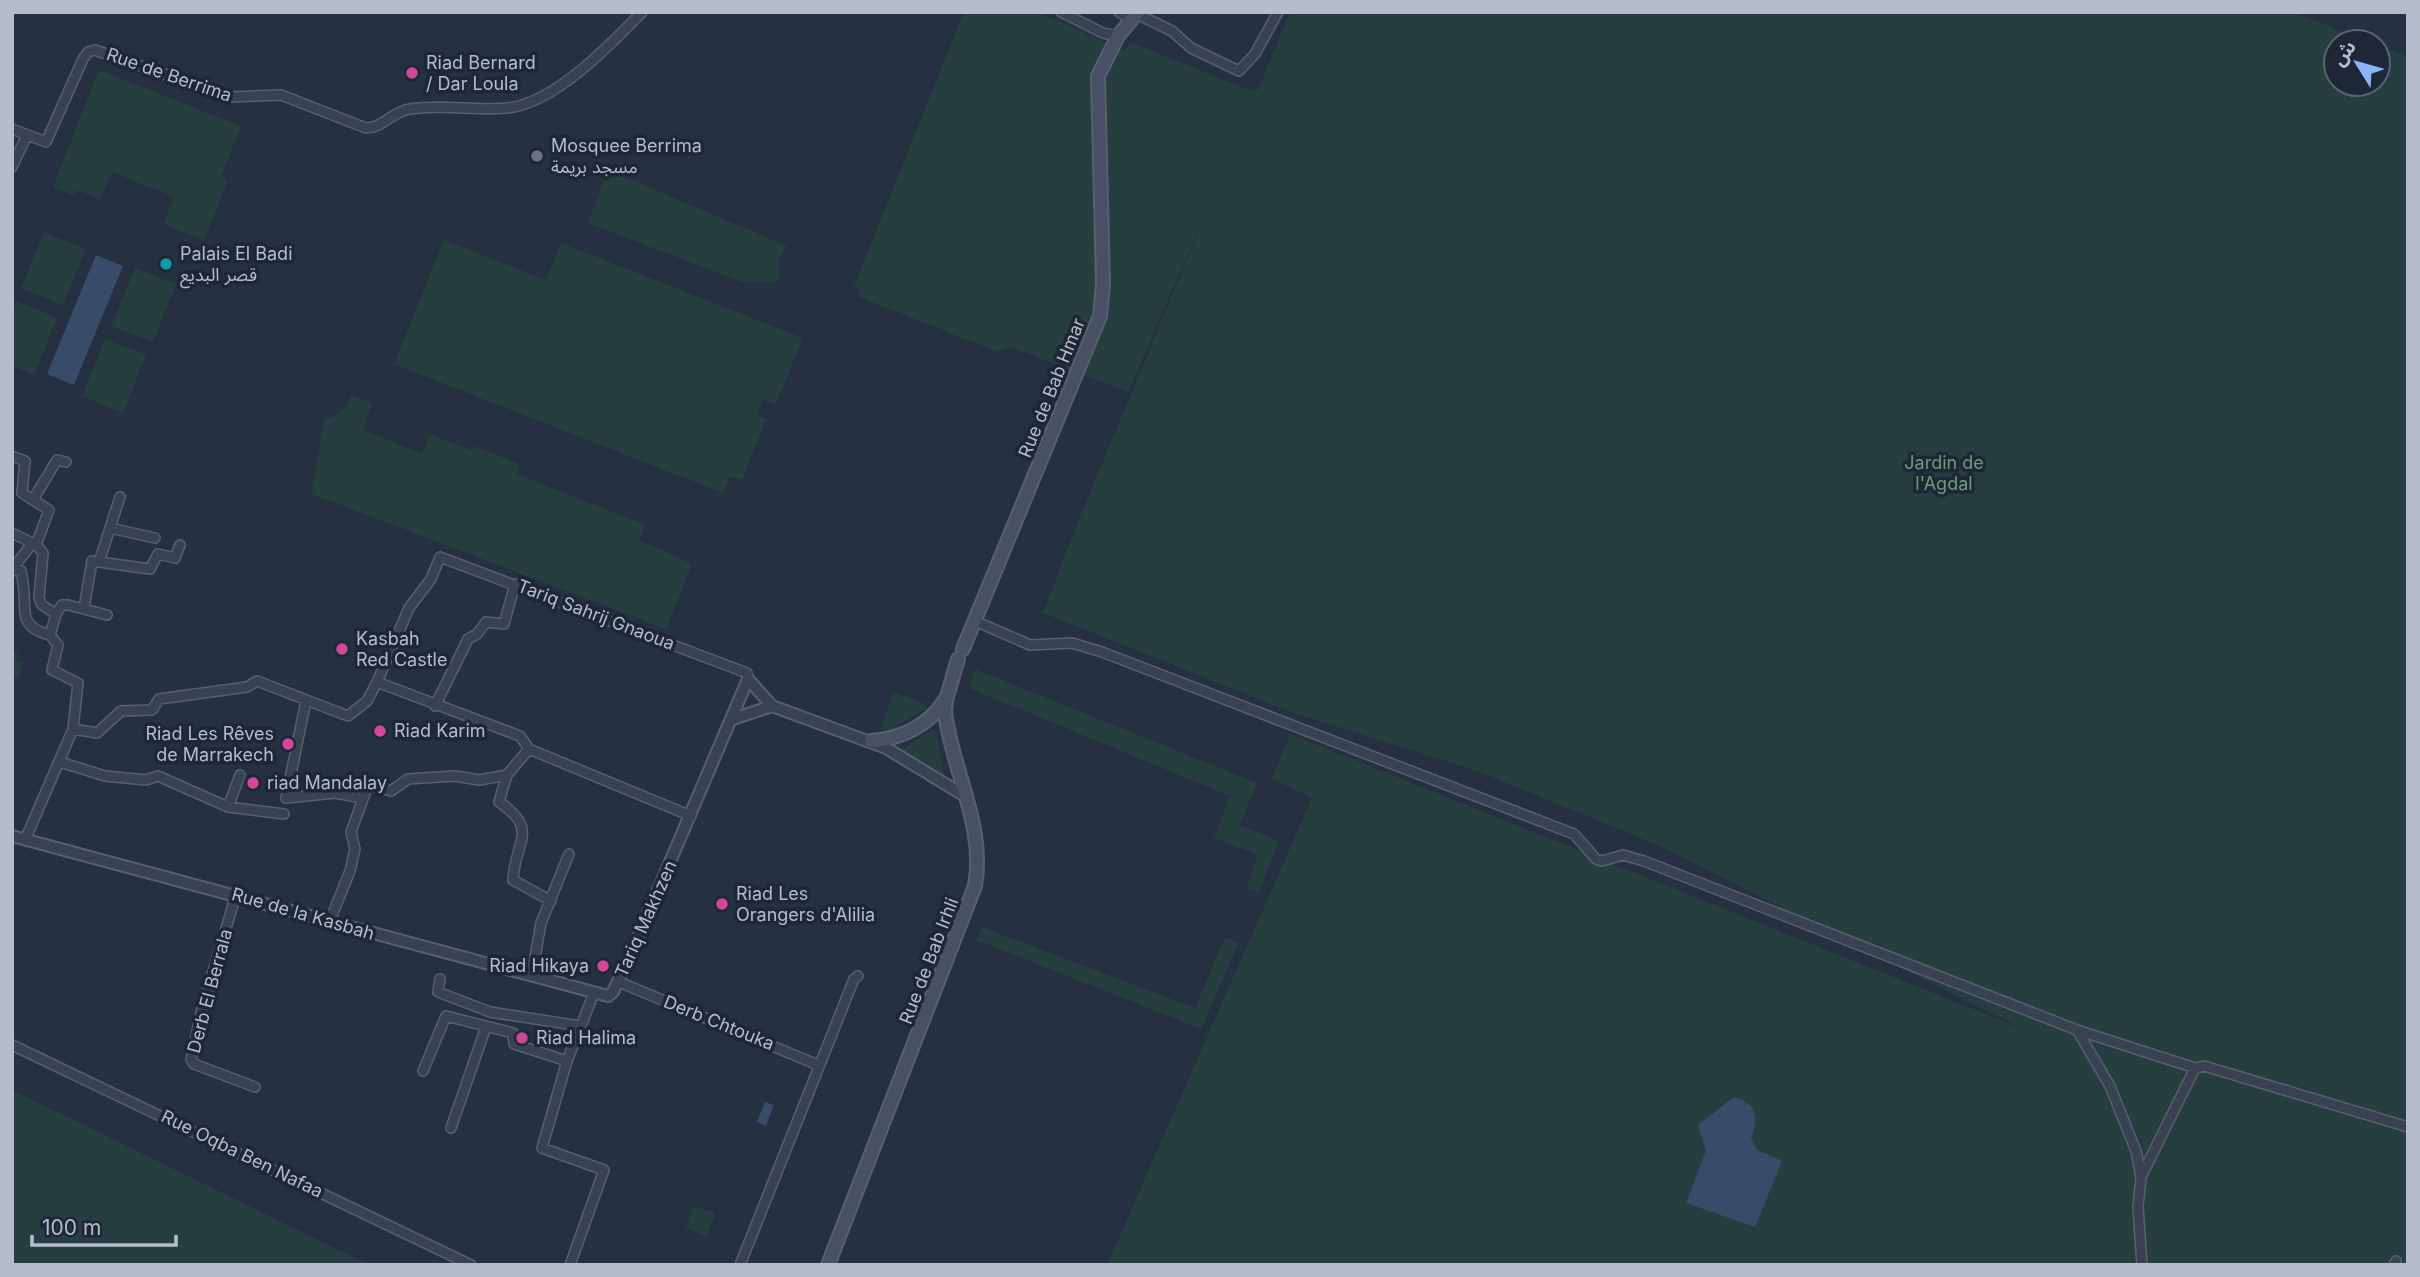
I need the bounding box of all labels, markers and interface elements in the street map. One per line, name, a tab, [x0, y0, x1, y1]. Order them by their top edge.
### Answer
north arrow	[2322, 28, 2392, 98]
text: ش	[2327, 36, 2361, 70]
street label: Rue de Berrima	[104, 43, 235, 106]
place label: Riad Bernard / Dar Loula	[426, 52, 536, 94]
marker: Riad Bernard / Dar Loula	[404, 65, 420, 81]
place label: Mosquee Berrima مسجد بريمة	[551, 135, 702, 178]
marker: Mosquee Berrima مسجد بريمة	[529, 148, 545, 164]
place label: Palais El Badi قصر البديع	[180, 243, 293, 289]
marker: Palais El Badi قصر البديع	[158, 256, 174, 272]
street label: Rue de Bab Hmar	[1014, 315, 1089, 461]
park label: Jardin de l'Agdal	[1904, 452, 1984, 494]
street label: Tariq Sahrij Gnaoua	[515, 575, 678, 654]
place label: Kasbah Red Castle	[356, 628, 447, 670]
marker: Kasbah Red Castle	[334, 641, 350, 657]
place label: Riad Karim	[394, 720, 486, 741]
place label: Riad Les Rêves de Marrakech	[145, 723, 274, 765]
marker: Riad Karim	[372, 723, 388, 739]
marker: Riad Les Rêves de Marrakech	[280, 736, 296, 752]
place label: riad Mandalay	[267, 772, 387, 793]
marker: riad Mandalay	[245, 775, 261, 791]
street label: Tariq Makhzen	[610, 857, 681, 980]
street label: Rue de la Kasbah	[229, 883, 377, 944]
place label: Riad Les Orangers d'Alilia	[736, 883, 875, 925]
street label: Rue de Bab Irhli	[895, 895, 962, 1027]
marker: Riad Les Orangers d'Alilia	[714, 896, 730, 912]
street label: Derb El Berrala	[183, 927, 236, 1055]
place label: Riad Hikaya	[489, 955, 589, 976]
marker: Riad Hikaya	[595, 958, 611, 974]
street label: Derb Chtouka	[661, 991, 778, 1054]
place label: Riad Halima	[536, 1027, 636, 1048]
marker: Riad Halima	[514, 1030, 530, 1046]
street label: Rue Oqba Ben Nafaa	[158, 1105, 326, 1202]
scale bar	[32, 1204, 175, 1248]
text: 100 m	[42, 1215, 101, 1240]

